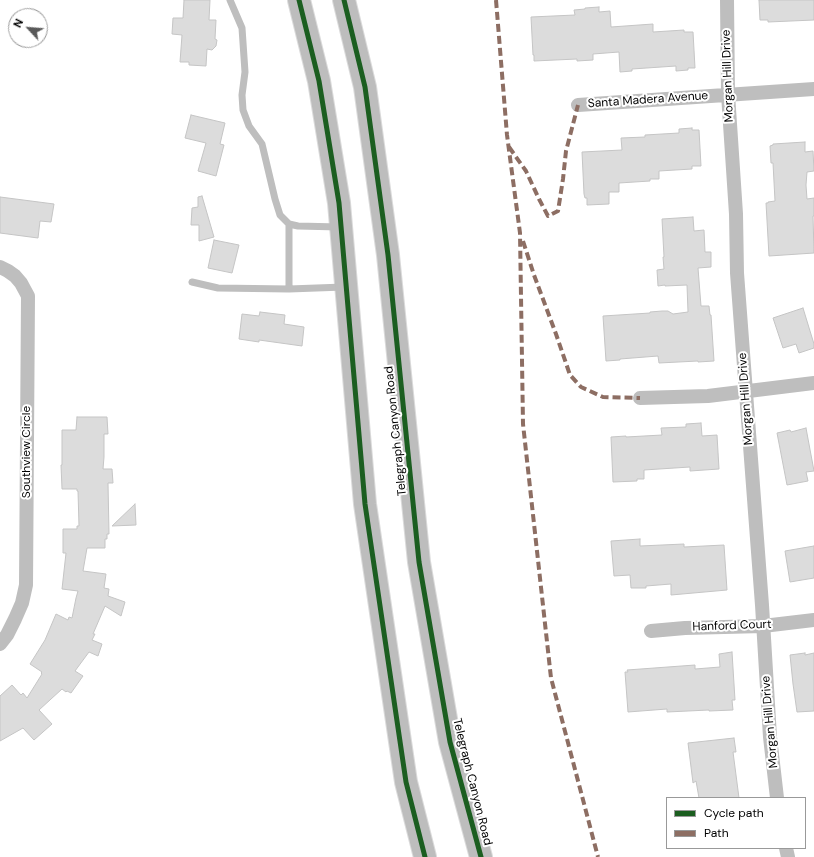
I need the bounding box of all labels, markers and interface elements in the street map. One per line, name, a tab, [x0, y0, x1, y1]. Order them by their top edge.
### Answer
north arrow	[8, 8, 48, 48]
text: N	[10, 17, 26, 30]
street label: Morgan Hill Drive	[719, 29, 737, 123]
street label: Santa Madera Avenue	[587, 89, 709, 111]
street label: Morgan Hill Drive	[736, 352, 756, 446]
street label: Telegraph Canyon Road	[382, 365, 410, 497]
street label: Southview Circle	[20, 406, 34, 498]
street label: Hanford Court	[692, 617, 772, 635]
street label: Morgan Hill Drive	[759, 675, 781, 769]
street label: Telegraph Canyon Road	[449, 717, 495, 847]
legend	[666, 797, 806, 849]
text: Cycle path	[704, 805, 764, 821]
text: Path	[704, 825, 729, 841]

